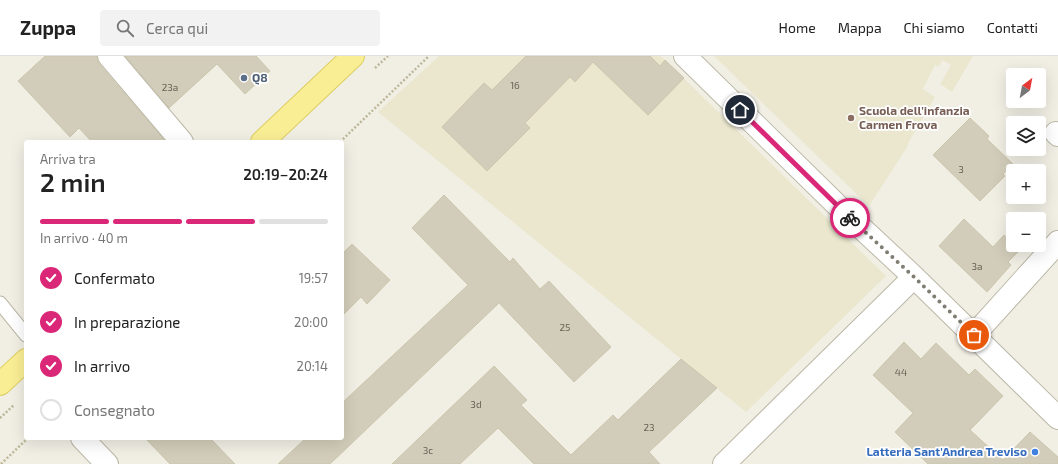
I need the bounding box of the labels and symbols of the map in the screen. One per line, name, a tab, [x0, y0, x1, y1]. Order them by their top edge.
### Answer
north arrow	[1006, 68, 1046, 108]
place label: Q8	[252, 70, 268, 85]
marker: Q8	[239, 73, 249, 83]
house number: 16	[510, 79, 520, 91]
house number: 23a	[162, 81, 178, 93]
pin	[723, 93, 757, 127]
place label: Scuola dell'infanzia Carmen Frova	[859, 103, 970, 131]
marker: Scuola dell'infanzia Carmen Frova	[846, 113, 856, 123]
house number: 3	[958, 163, 964, 175]
courier	[830, 198, 870, 238]
house number: 3a	[971, 260, 983, 272]
pin	[957, 318, 991, 352]
house number: 25	[560, 321, 570, 333]
house number: 44	[895, 366, 907, 378]
house number: 3d	[470, 398, 482, 410]
house number: 23	[643, 421, 655, 433]
house number: 3c	[423, 444, 433, 456]
place label: Latteria Sant'Andrea Treviso	[866, 444, 1027, 458]
marker: Latteria Sant'Andrea Treviso	[1030, 447, 1040, 457]

